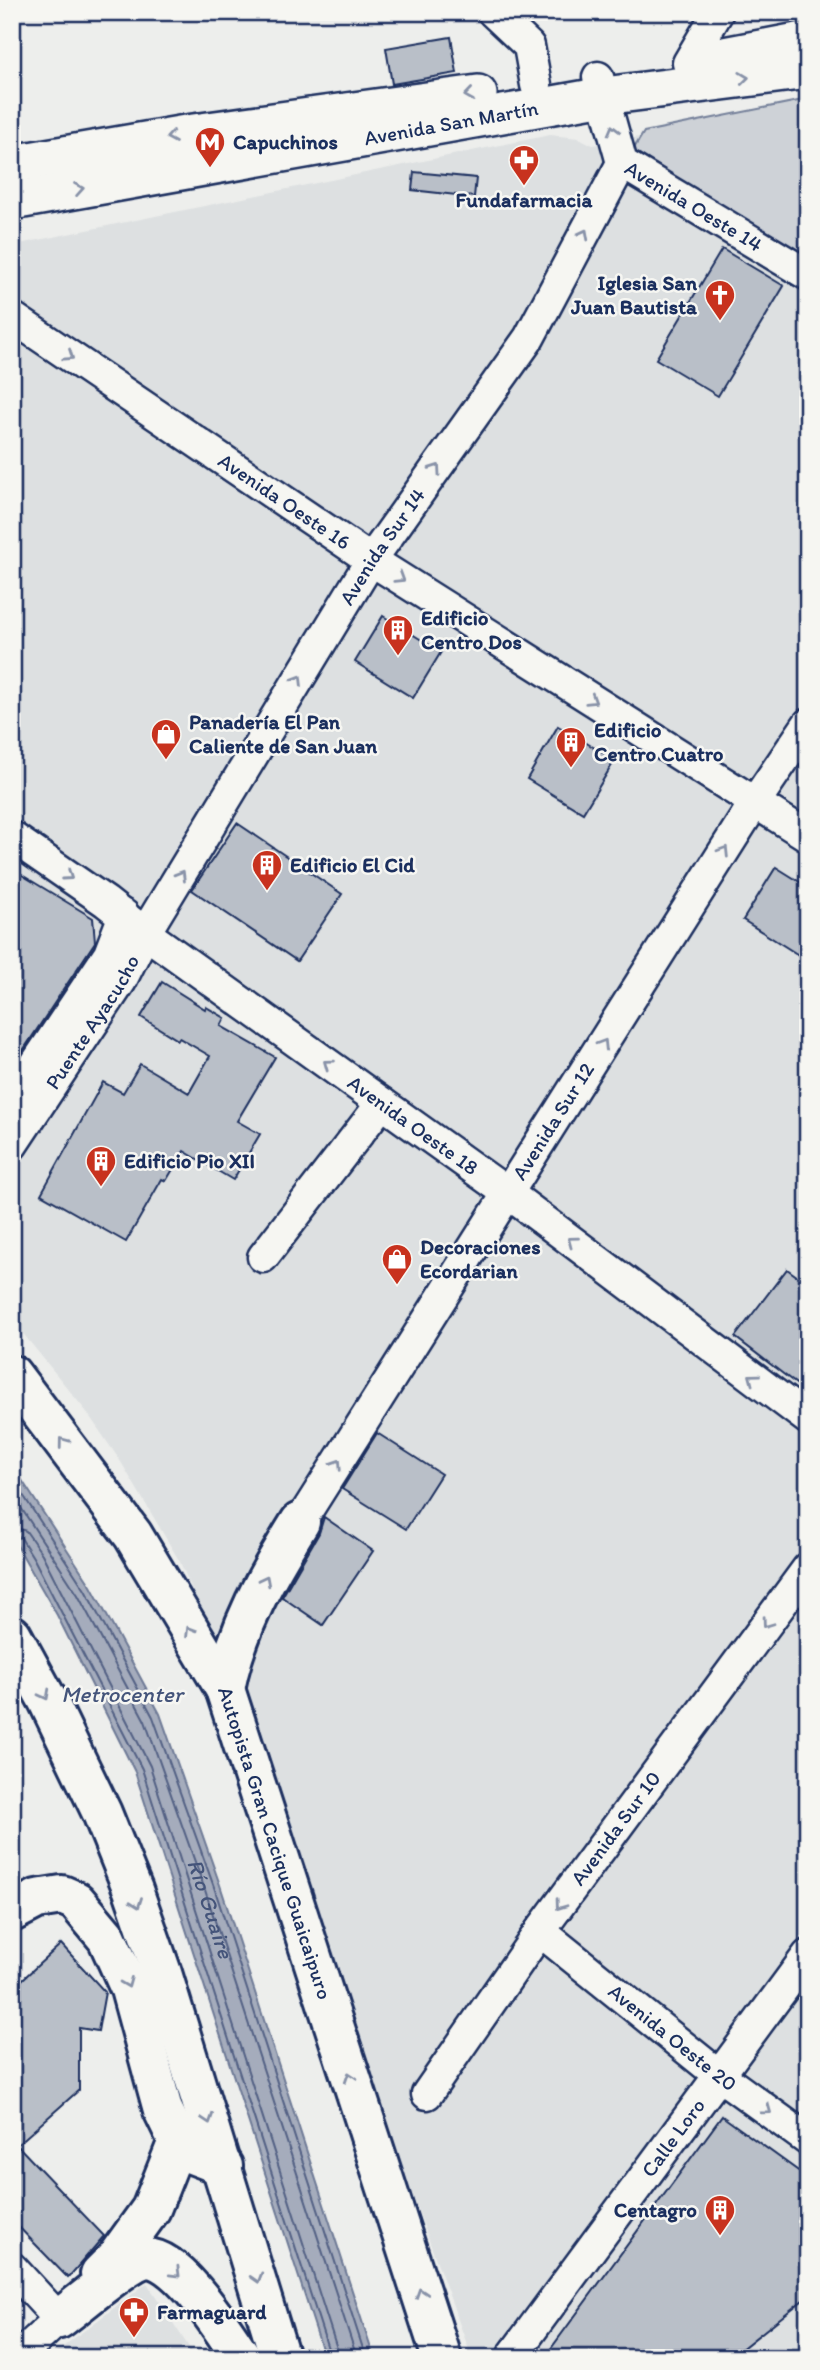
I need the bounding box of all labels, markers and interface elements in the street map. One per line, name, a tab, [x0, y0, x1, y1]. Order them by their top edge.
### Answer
one-way arrow	[738, 71, 750, 86]
one-way arrow	[463, 87, 475, 102]
street label: Avenida San Martín	[362, 95, 540, 150]
one-way arrow	[606, 124, 621, 136]
metro station icon: Capuchinos	[193, 125, 227, 169]
one-way arrow	[165, 129, 177, 144]
place label: Capuchinos	[233, 129, 338, 155]
pharmacy icon: Fundafarmacia	[507, 143, 541, 187]
street label: Avenida Oeste 14	[621, 155, 768, 257]
one-way arrow	[73, 182, 85, 197]
place label: Fundafarmacia	[456, 187, 593, 212]
one-way arrow	[576, 229, 589, 241]
place label: Iglesia San Juan Bautista	[570, 270, 698, 319]
church icon: Iglesia San Juan Bautista	[703, 278, 737, 322]
one-way arrow	[61, 347, 74, 360]
street label: Avenida Oeste 16	[214, 447, 356, 555]
one-way arrow	[427, 464, 440, 477]
street label: Avenida Sur 14	[334, 483, 430, 609]
one-way arrow	[392, 570, 405, 583]
place label: Edificio Centro Dos	[421, 605, 522, 654]
building icon: Edificio Centro Dos	[381, 613, 415, 657]
one-way arrow	[290, 674, 303, 687]
one-way arrow	[585, 691, 598, 704]
place label: Panadería El Pan Caliente de San Juan	[189, 709, 377, 758]
shop icon: Panadería El Pan Caliente de San Juan	[149, 717, 183, 761]
place label: Edificio Centro Cuatro	[594, 717, 724, 766]
building icon: Edificio Centro Cuatro	[554, 725, 588, 769]
one-way arrow	[715, 846, 728, 859]
building icon: Edificio El Cid	[250, 848, 284, 892]
place label: Edificio El Cid	[290, 852, 415, 877]
one-way arrow	[60, 868, 73, 880]
one-way arrow	[172, 869, 185, 882]
street label: Puente Ayacucho	[40, 950, 144, 1094]
one-way arrow	[594, 1039, 607, 1052]
street label: Avenida Sur 12	[506, 1058, 599, 1184]
one-way arrow	[323, 1060, 336, 1072]
street label: Avenida Oeste 18	[343, 1070, 484, 1180]
building icon: Edificio Pio XII	[84, 1144, 118, 1188]
place label: Edificio Pio XII	[124, 1148, 255, 1173]
place label: Decoraciones Ecordarian	[420, 1234, 540, 1283]
one-way arrow	[567, 1237, 580, 1249]
shop icon: Decoraciones Ecordarian	[380, 1242, 414, 1286]
one-way arrow	[749, 1374, 761, 1387]
one-way arrow	[59, 1437, 71, 1450]
one-way arrow	[329, 1459, 341, 1472]
one-way arrow	[257, 1575, 270, 1587]
one-way arrow	[763, 1615, 775, 1628]
one-way arrow	[185, 1625, 198, 1638]
water label: Metrocenter	[61, 1680, 186, 1708]
street label: Autopista Gran Cacique Guaicaipuro	[213, 1683, 338, 2003]
one-way arrow	[36, 1688, 50, 1700]
street label: Avenida Sur 10	[565, 1766, 666, 1890]
water label: Río Guaire	[181, 1855, 241, 1963]
one-way arrow	[129, 1896, 143, 1908]
one-way arrow	[556, 1897, 568, 1910]
one-way arrow	[118, 1977, 132, 1989]
street label: Avenida Oeste 20	[603, 1978, 742, 2096]
one-way arrow	[344, 2071, 358, 2084]
street label: Calle Loro	[636, 2093, 710, 2182]
one-way arrow	[759, 2102, 772, 2115]
one-way arrow	[199, 2113, 214, 2125]
building icon: Centagro	[703, 2193, 737, 2237]
place label: Centagro	[614, 2197, 697, 2223]
one-way arrow	[167, 2264, 180, 2277]
one-way arrow	[248, 2272, 263, 2284]
one-way arrow	[415, 2287, 429, 2300]
pharmacy icon: Farmaguard	[117, 2295, 151, 2339]
place label: Farmaguard	[157, 2299, 267, 2325]

